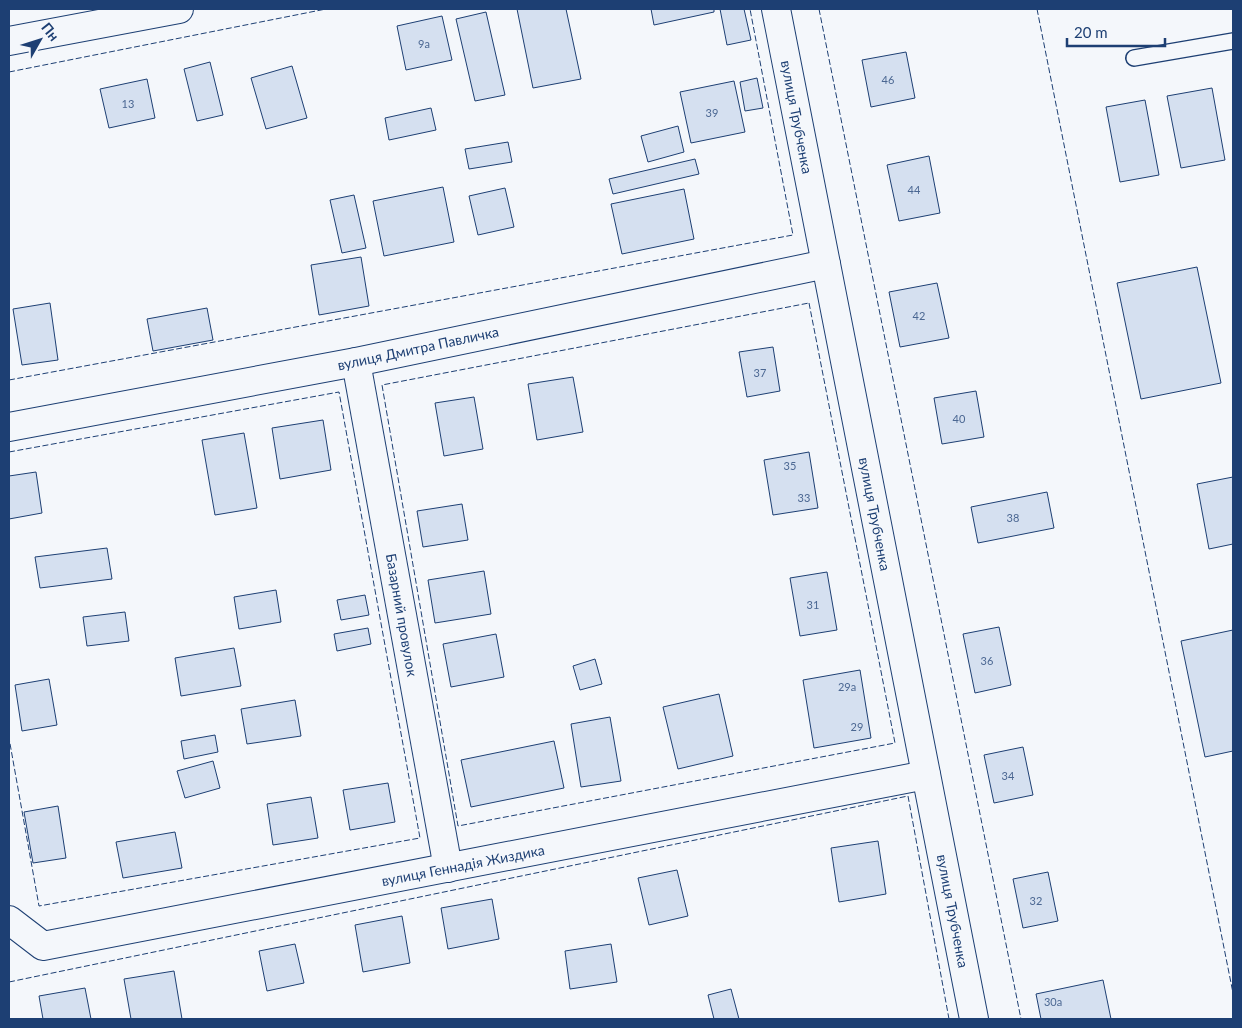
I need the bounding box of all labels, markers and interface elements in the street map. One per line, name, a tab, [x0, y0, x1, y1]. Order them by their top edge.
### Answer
north arrow	[15, 15, 65, 65]
scale bar	[1067, 15, 1164, 47]
text: Пн	[38, 19, 63, 44]
text: 20 m	[1074, 23, 1108, 41]
house number: 9а	[418, 37, 430, 50]
street label: вулиця Трубченка	[778, 59, 816, 175]
house number: 46	[882, 73, 894, 86]
house number: 13	[122, 97, 134, 110]
house number: 39	[706, 106, 718, 119]
house number: 44	[908, 183, 921, 196]
house number: 42	[913, 309, 925, 322]
street label: вулиця Дмитра Павличка	[336, 323, 500, 373]
house number: 37	[754, 366, 766, 379]
house number: 40	[953, 412, 966, 425]
street label: вулиця Трубченка	[856, 456, 894, 572]
house number: 35	[784, 459, 796, 472]
house number: 33	[798, 491, 810, 504]
house number: 38	[1007, 511, 1019, 524]
street label: Базарний провулок	[383, 552, 421, 679]
house number: 31	[807, 598, 819, 611]
house number: 36	[981, 654, 993, 667]
house number: 29а	[838, 680, 856, 693]
house number: 29	[851, 720, 863, 733]
house number: 34	[1002, 769, 1015, 782]
street label: вулиця Геннадія Жиздика	[380, 841, 546, 889]
street label: вулиця Трубченка	[934, 853, 972, 969]
house number: 32	[1030, 894, 1042, 907]
house number: 30а	[1044, 995, 1062, 1008]

